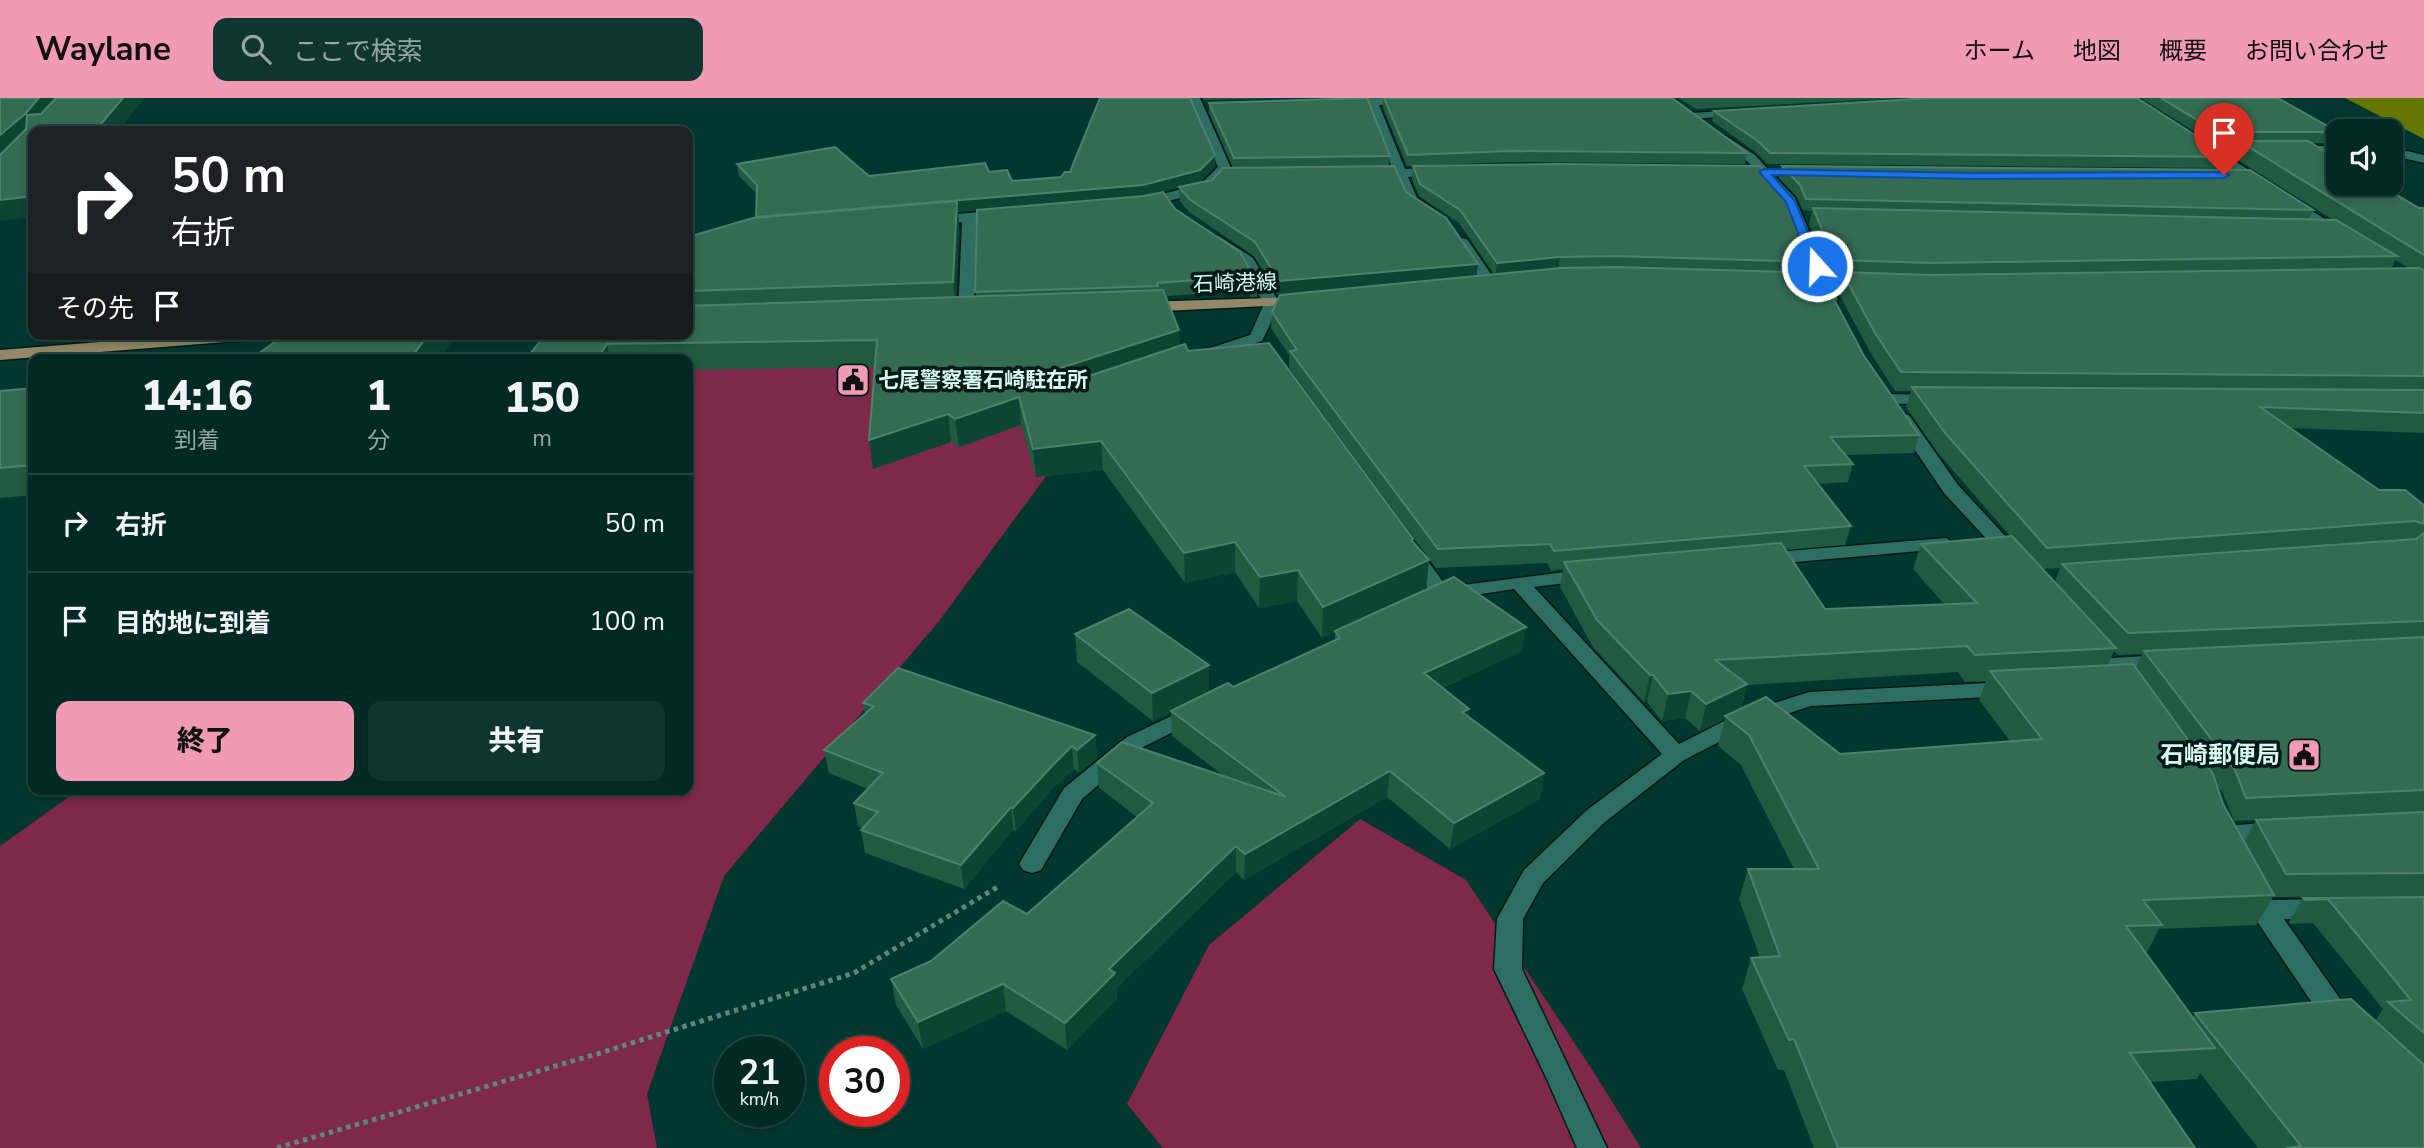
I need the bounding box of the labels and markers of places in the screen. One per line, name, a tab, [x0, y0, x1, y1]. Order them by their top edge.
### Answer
pin	[2194, 103, 2254, 175]
public building icon: 七尾警察署石崎駐在所	[834, 361, 872, 399]
place label: 七尾警察署石崎駐在所	[878, 366, 1088, 394]
public building icon: 石崎郵便局	[2285, 736, 2323, 774]
place label: 石崎郵便局	[2160, 739, 2280, 771]

